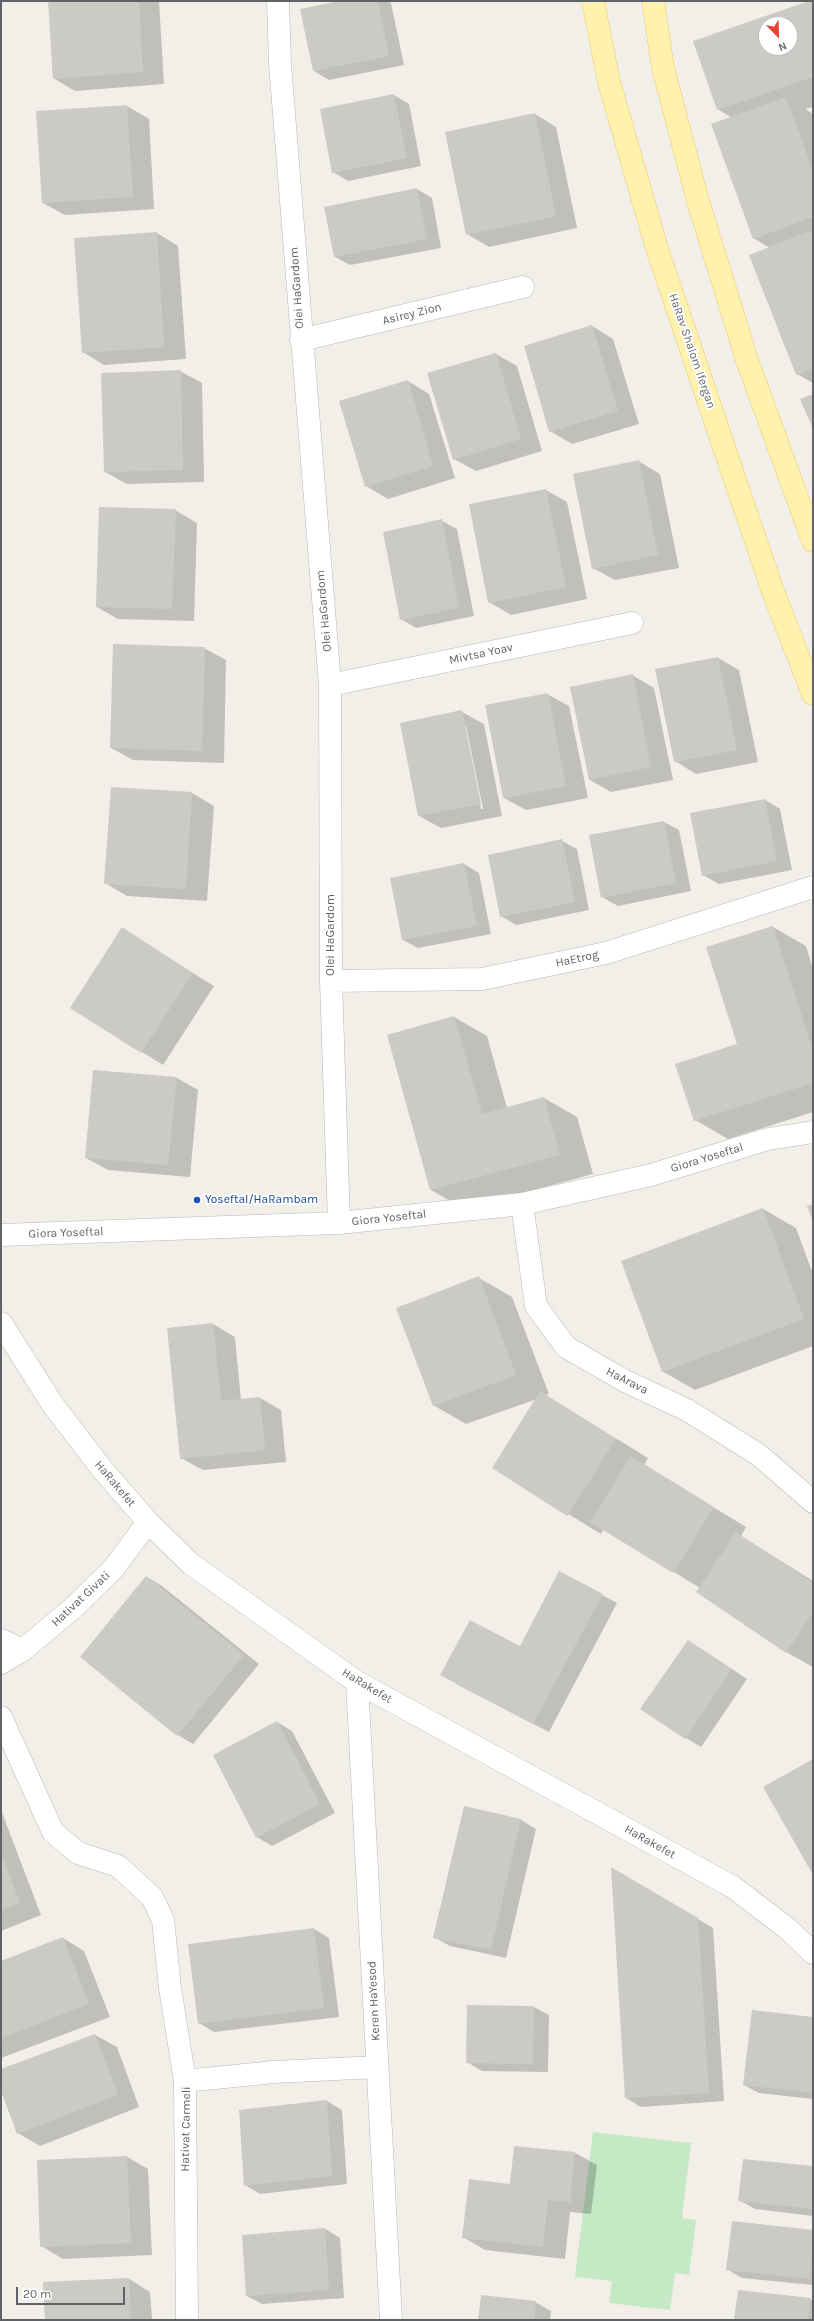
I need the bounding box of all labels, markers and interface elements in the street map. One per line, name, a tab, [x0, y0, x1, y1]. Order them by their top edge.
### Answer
north arrow	[758, 16, 798, 56]
text: N	[776, 39, 789, 54]
street label: Olei HaGardom	[287, 247, 307, 329]
street label: HaRav Shalom Ifergan	[666, 291, 718, 411]
street label: Asirey Zion	[381, 300, 443, 328]
street label: Olei HaGardom	[313, 570, 335, 652]
street label: Mivtsa Yoav	[448, 640, 514, 668]
street label: Olei HaGardom	[324, 894, 338, 976]
street label: HaEtrog	[554, 947, 600, 971]
street label: Giora Yoseftal	[669, 1140, 745, 1176]
place label: Yoseftal/HaRambam	[205, 1193, 318, 1207]
marker: Yoseftal/HaRambam	[192, 1195, 202, 1205]
street label: Giora Yoseftal	[351, 1207, 427, 1229]
street label: Giora Yoseftal	[28, 1224, 104, 1242]
street label: HaArava	[604, 1364, 650, 1398]
street label: HaRakefet	[91, 1458, 139, 1510]
street label: Hativat Givati	[49, 1568, 113, 1630]
street label: HaRakefet	[339, 1665, 395, 1707]
street label: HaRakefet	[622, 1822, 678, 1862]
street label: Keren HaYesod	[365, 1961, 383, 2041]
street label: Hativat Carmeli	[178, 2086, 194, 2172]
scale bar	[18, 2279, 127, 2305]
text: 20 m	[23, 2287, 51, 2301]

